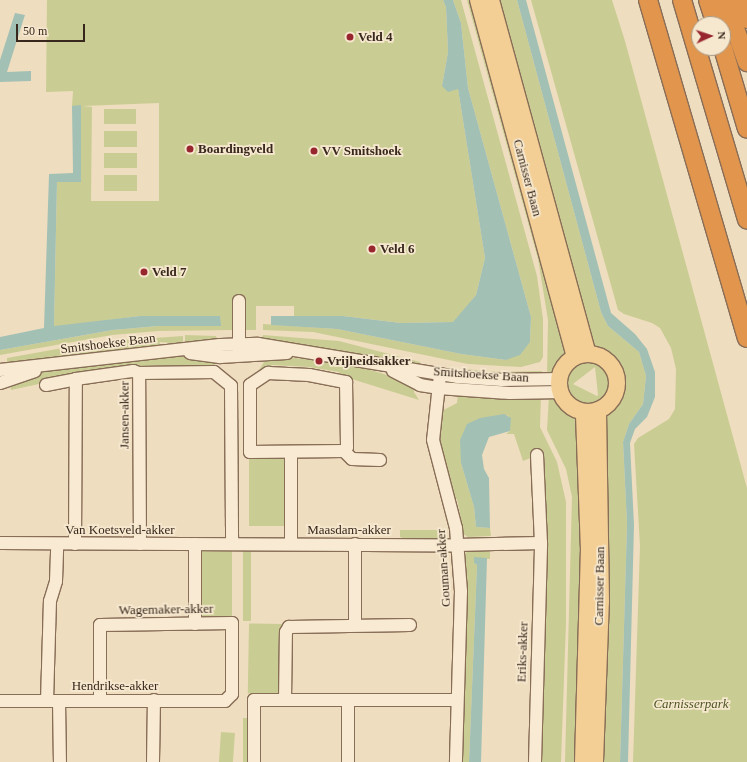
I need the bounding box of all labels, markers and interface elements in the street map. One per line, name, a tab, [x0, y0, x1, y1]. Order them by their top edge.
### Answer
scale bar	[18, 16, 87, 42]
north arrow	[691, 16, 731, 56]
text: 50 m	[23, 24, 47, 38]
place label: Veld 4	[358, 29, 393, 45]
text: N	[716, 31, 728, 40]
marker: Veld 4	[345, 32, 355, 42]
street label: Carnisser Baan	[509, 138, 545, 218]
place label: Boardingveld	[198, 141, 273, 157]
place label: VV Smitshoek	[322, 143, 402, 159]
marker: Boardingveld	[185, 144, 195, 154]
marker: VV Smitshoek	[309, 146, 319, 156]
place label: Veld 6	[380, 241, 415, 257]
marker: Veld 6	[367, 244, 377, 254]
place label: Veld 7	[152, 264, 187, 280]
marker: Veld 7	[139, 267, 149, 277]
street label: Smitshoekse Baan	[60, 330, 156, 358]
place label: Vrijheidsakker	[327, 353, 411, 369]
marker: Vrijheidsakker	[314, 356, 324, 366]
street label: Smitshoekse Baan	[433, 364, 529, 386]
street label: Jansen-akker	[117, 381, 133, 449]
street label: Van Koetsveld-akker	[65, 522, 175, 538]
street label: Maasdam-akker	[307, 522, 391, 538]
street label: Gouman-akker	[433, 529, 455, 607]
street label: Carnisser Baan	[592, 546, 608, 626]
street label: Wagemaker-akker	[119, 601, 213, 619]
street label: Eriks-akker	[514, 621, 532, 683]
street label: Hendrikse-akker	[72, 678, 158, 694]
park label: Carnisserpark	[653, 696, 729, 712]

